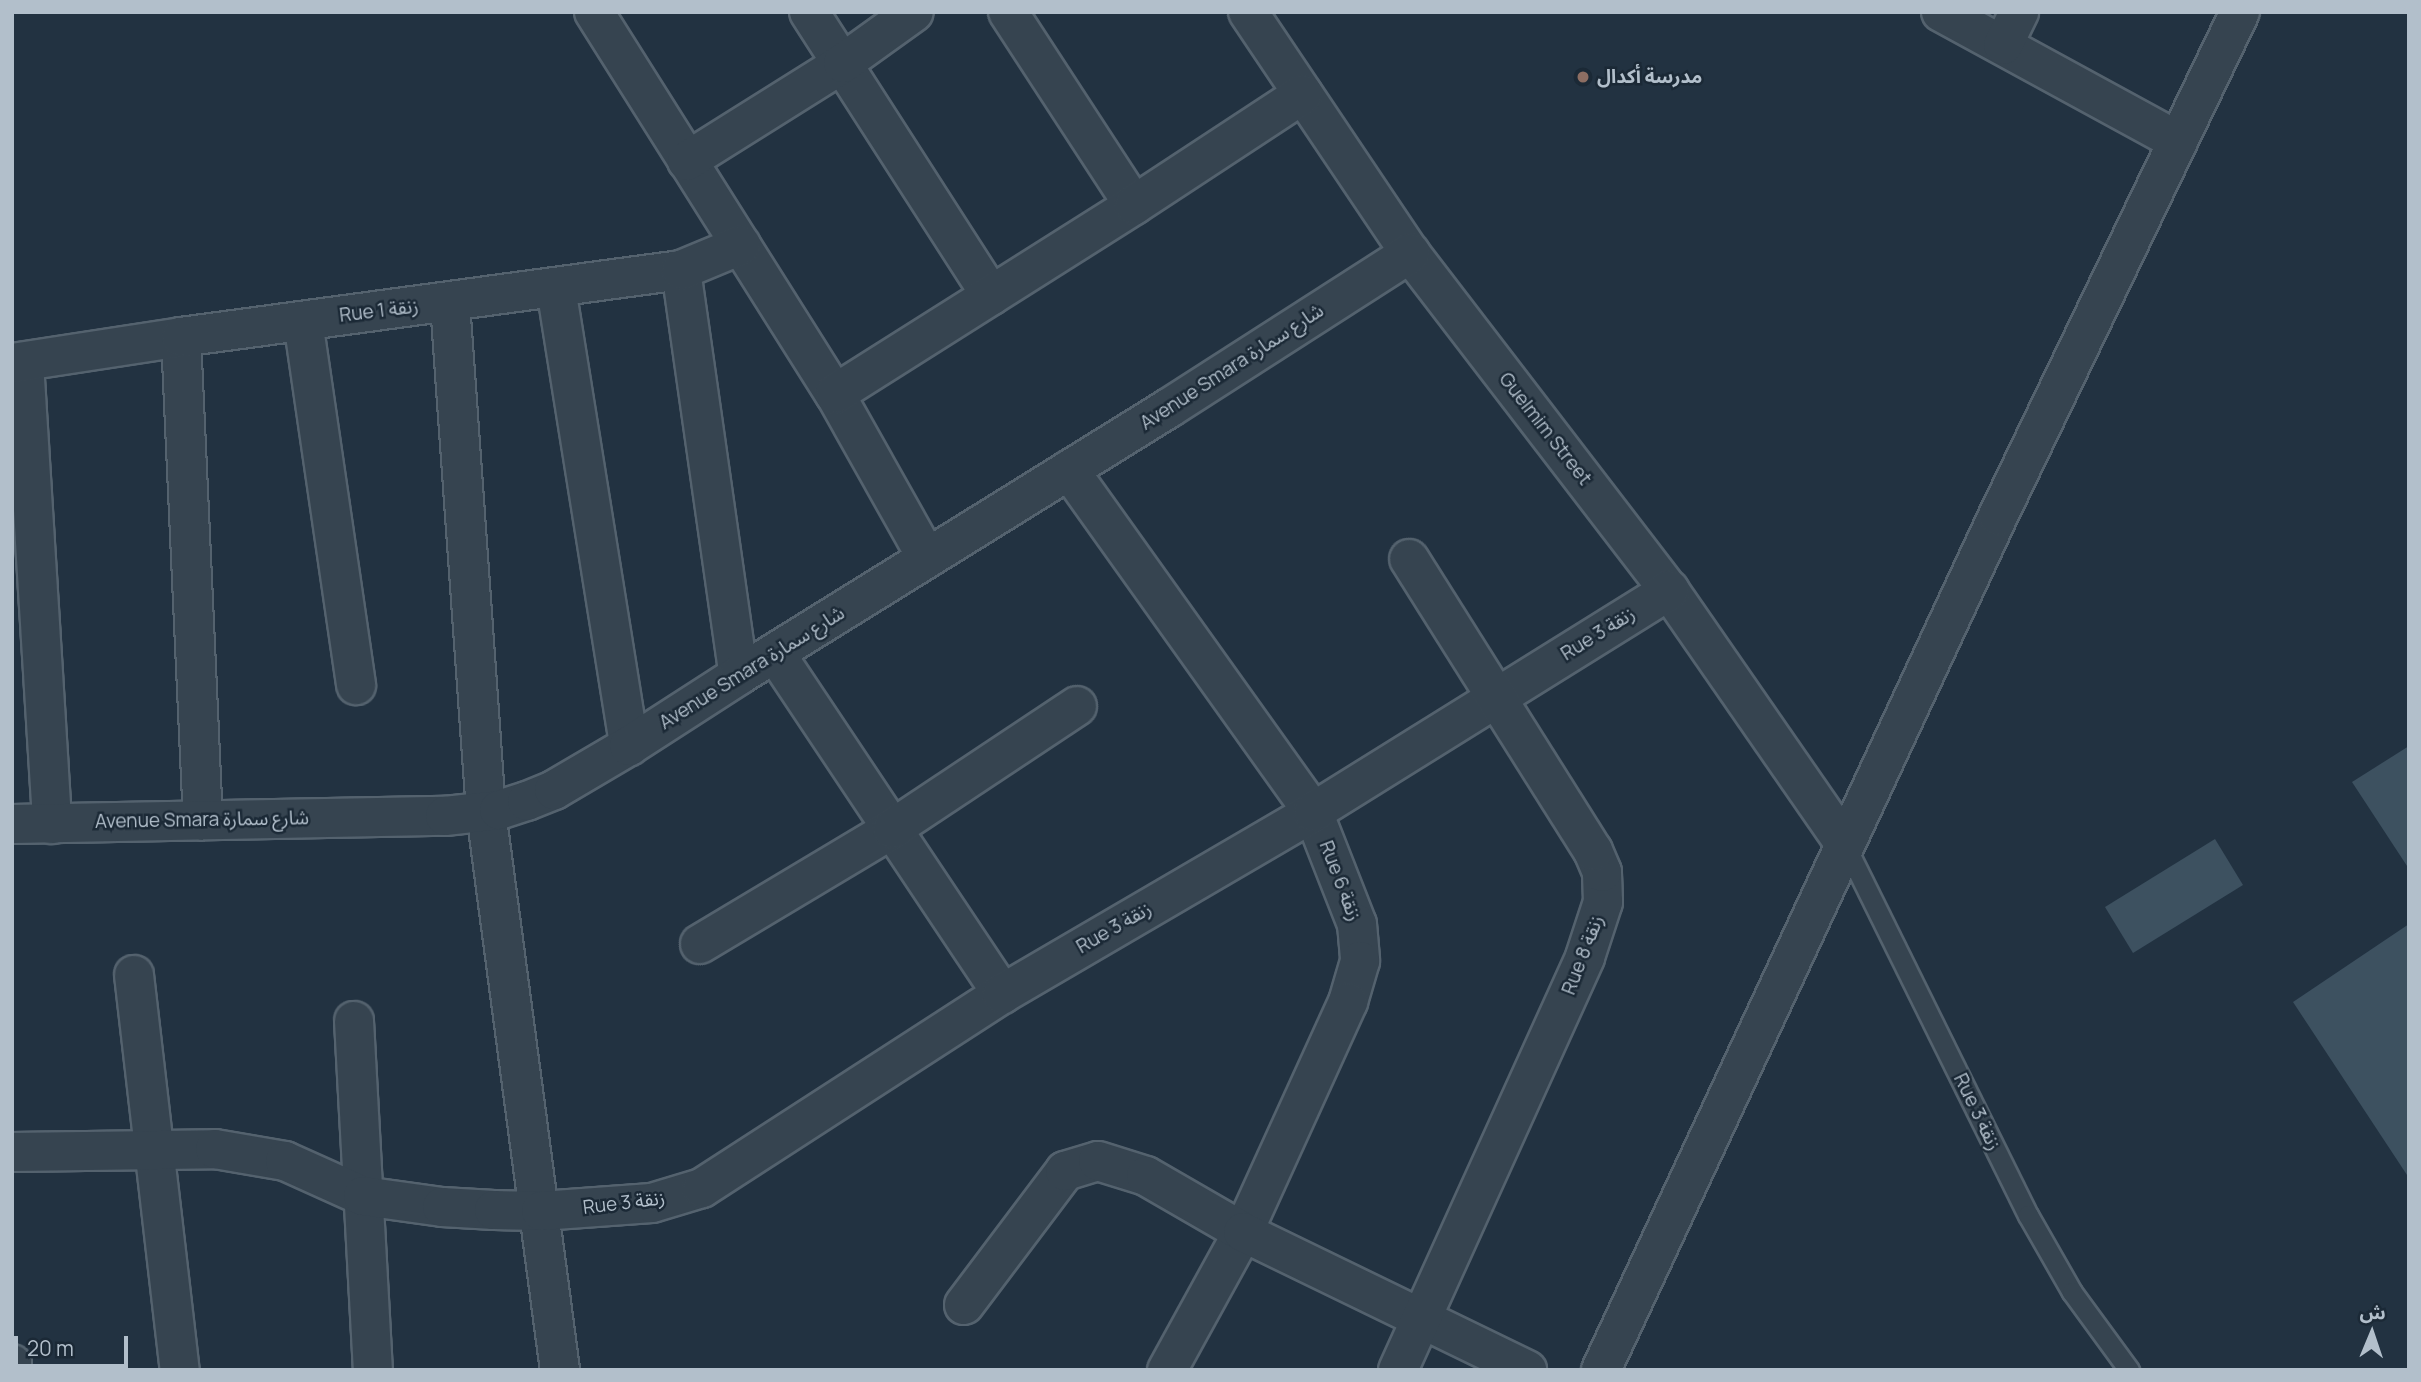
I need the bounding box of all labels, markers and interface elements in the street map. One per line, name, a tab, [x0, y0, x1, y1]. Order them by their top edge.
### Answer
place label: مدرسة أكدال	[1597, 66, 1702, 88]
marker: مدرسة أكدال	[1575, 69, 1591, 85]
street label: Rue 1 زنقة	[338, 295, 420, 327]
street label: Avenue Smara شارع سمارة	[1136, 299, 1328, 435]
street label: Guelmim Street	[1494, 368, 1596, 490]
street label: Avenue Smara شارع سمارة	[655, 602, 849, 734]
street label: Rue 3 زنقة	[1557, 602, 1639, 666]
street label: Avenue Smara شارع سمارة	[95, 807, 309, 833]
street label: Rue 6 زنقة	[1314, 838, 1366, 924]
street label: Rue 3 زنقة	[1073, 897, 1155, 959]
street label: Rue 8 زنقة	[1557, 912, 1609, 998]
street label: Rue 3 زنقة	[1949, 1070, 2005, 1154]
street label: Rue 3 زنقة	[582, 1187, 666, 1219]
north arrow	[2337, 1298, 2407, 1368]
text: ش	[2359, 1299, 2386, 1325]
scale bar	[18, 1322, 131, 1366]
text: 20 m	[27, 1334, 74, 1362]

